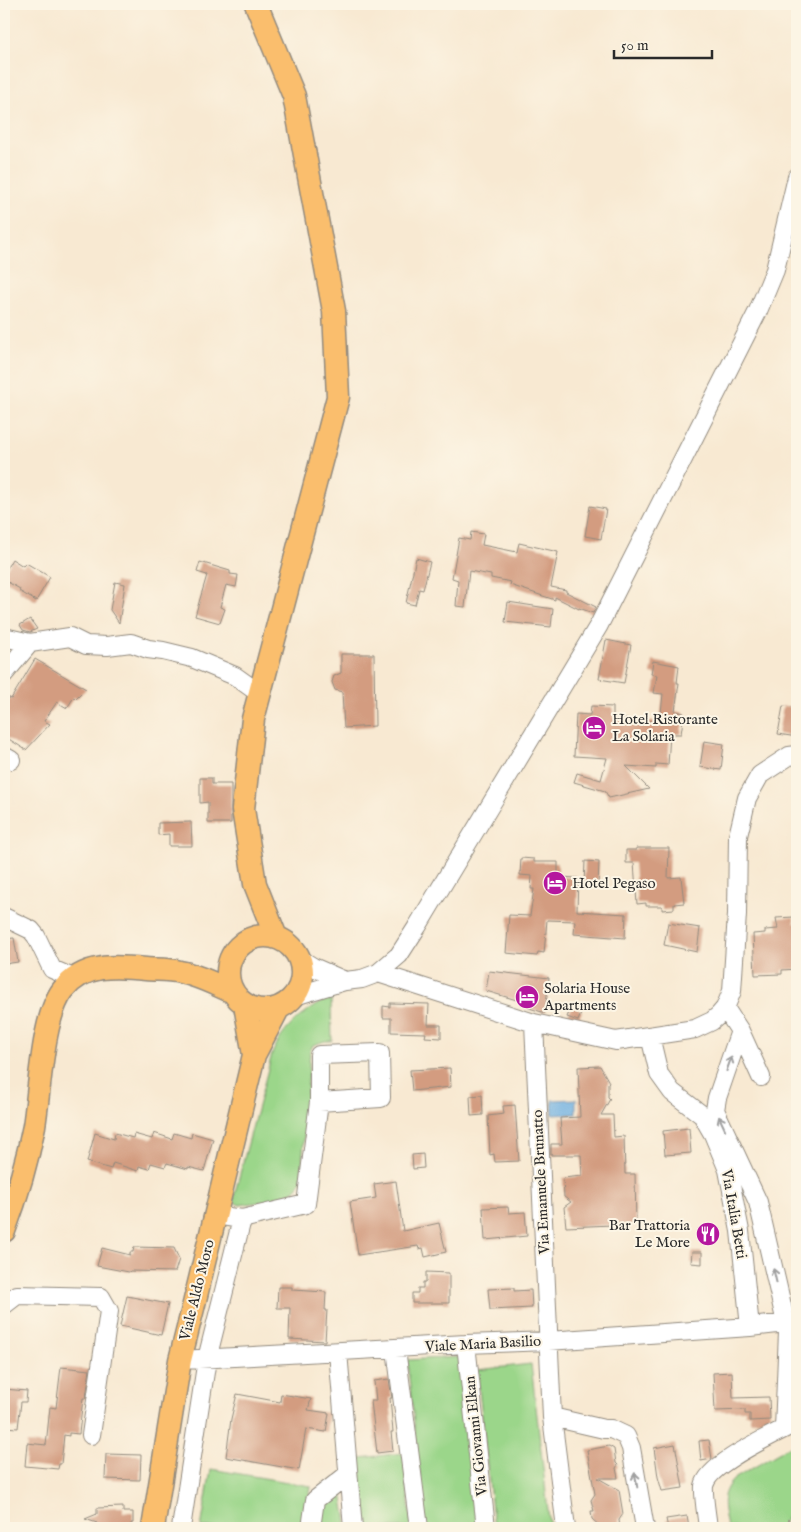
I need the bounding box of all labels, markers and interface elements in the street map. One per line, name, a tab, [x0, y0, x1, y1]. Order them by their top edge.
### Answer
scale bar	[614, 28, 711, 60]
text: 50 m	[621, 36, 649, 55]
place label: Hotel Ristorante La Solaria	[612, 710, 718, 746]
hotel icon: Hotel Ristorante La Solaria	[581, 715, 607, 741]
hotel icon: Hotel Pegaso	[542, 870, 568, 896]
place label: Hotel Pegaso	[572, 874, 655, 893]
place label: Solaria House Apartments	[543, 979, 630, 1015]
hotel icon: Solaria House Apartments	[514, 984, 540, 1010]
one-way arrow	[724, 1057, 734, 1073]
street label: Via Emanuele Brunatto	[528, 1109, 554, 1256]
one-way arrow	[716, 1116, 726, 1131]
street label: Via Italia Betti	[717, 1167, 751, 1260]
place label: Bar Trattoria Le More	[609, 1216, 691, 1252]
restaurant icon: Bar Trattoria Le More	[695, 1221, 721, 1247]
street label: Viale Aldo Moro	[175, 1237, 219, 1344]
one-way arrow	[770, 1268, 779, 1284]
street label: Viale Maria Basilio	[423, 1331, 542, 1357]
street label: Via Giovanni Elkan	[460, 1375, 492, 1498]
one-way arrow	[631, 1473, 641, 1489]

